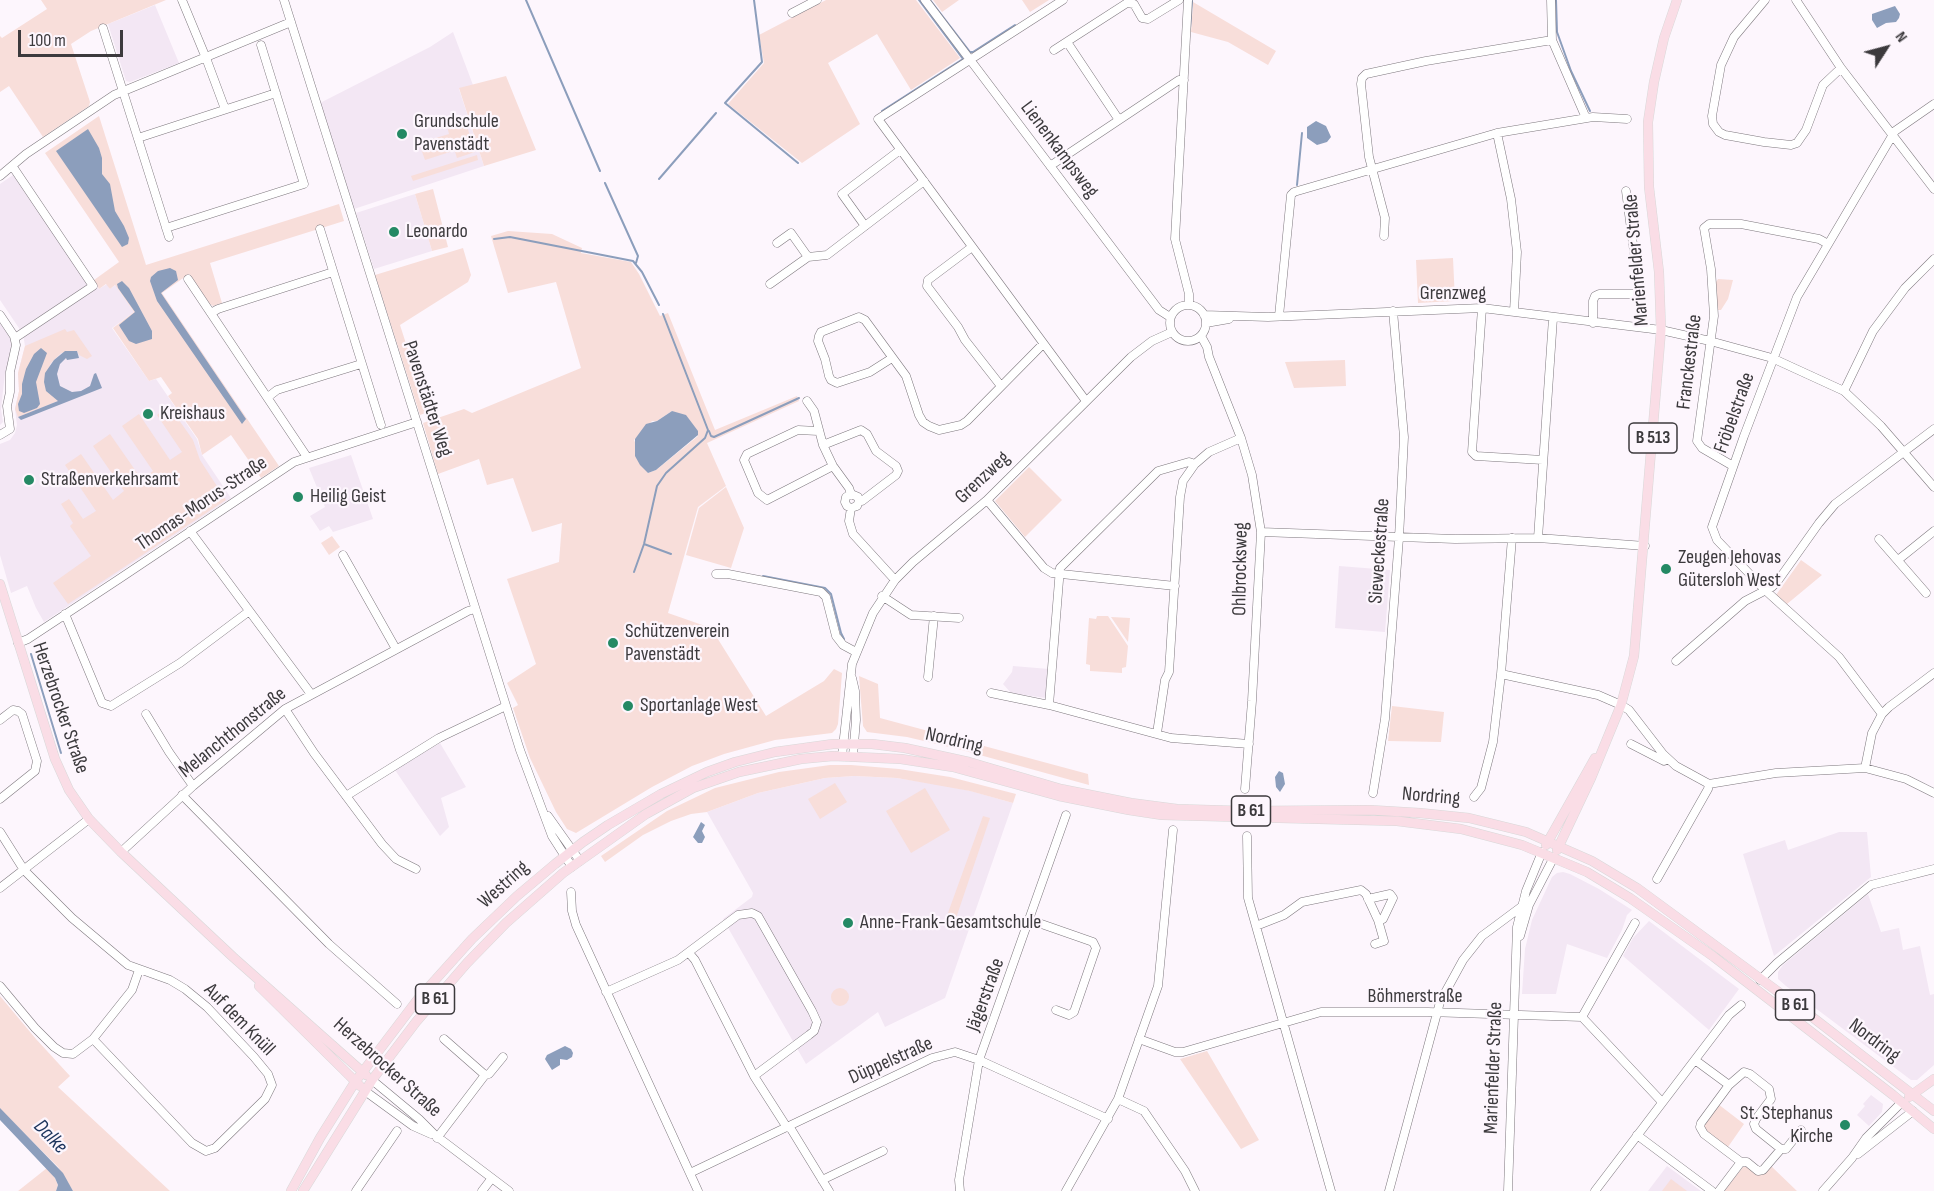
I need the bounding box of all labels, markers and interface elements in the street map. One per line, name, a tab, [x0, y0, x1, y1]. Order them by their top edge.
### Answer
scale bar	[21, 18, 126, 56]
north arrow	[1856, 18, 1916, 78]
text: N	[1891, 28, 1911, 46]
text: 100 m	[29, 30, 66, 51]
street label: Lienenkampsweg	[1015, 97, 1103, 203]
place label: Grundschule Pavenstädt	[414, 110, 499, 157]
marker: Grundschule Pavenstädt	[395, 127, 409, 141]
street label: Marienfelder Straße	[1619, 193, 1655, 327]
place label: Leonardo	[406, 220, 468, 244]
marker: Leonardo	[387, 225, 401, 239]
street label: Grenzweg	[1420, 282, 1486, 306]
street label: Franckestraße	[1672, 313, 1708, 411]
street label: Pavenstädter Weg	[397, 338, 457, 460]
street label: Fröbelstraße	[1709, 369, 1761, 457]
place label: Kreishaus	[160, 402, 225, 426]
marker: Kreishaus	[141, 407, 155, 421]
road number: B 513	[1629, 423, 1677, 453]
street label: Grenzweg	[951, 447, 1015, 509]
street label: Thomas-Morus-Straße	[132, 451, 272, 557]
place label: Straßenverkehrsamt	[41, 468, 178, 492]
marker: Straßenverkehrsamt	[22, 473, 36, 487]
place label: Heilig Geist	[310, 485, 386, 509]
marker: Heilig Geist	[291, 490, 305, 504]
street label: Sieweckestraße	[1364, 497, 1396, 605]
street label: Ohlbrocksweg	[1228, 522, 1254, 616]
place label: Zeugen Jehovas Gütersloh West	[1678, 546, 1781, 593]
marker: Zeugen Jehovas Gütersloh West	[1659, 562, 1673, 576]
place label: Schützenverein Pavenstädt	[625, 620, 730, 667]
marker: Schützenverein Pavenstädt	[606, 636, 620, 650]
street label: Herzebrocker Straße	[26, 639, 94, 777]
street label: Melanchthonstraße	[175, 682, 291, 784]
place label: Sportanlage West	[640, 694, 758, 718]
marker: Sportanlage West	[621, 699, 635, 713]
street label: Nordring	[923, 723, 985, 759]
street label: Nordring	[1401, 783, 1461, 811]
road number: B 61	[1232, 796, 1270, 826]
street label: Westring	[474, 856, 534, 914]
place label: Anne-Frank-Gesamtschule	[860, 911, 1041, 935]
marker: Anne-Frank-Gesamtschule	[841, 916, 855, 930]
street label: Jägerstraße	[962, 955, 1010, 1035]
street label: Auf dem Knüll	[199, 979, 279, 1061]
road number: B 61	[416, 984, 454, 1014]
street label: Böhmerstraße	[1368, 985, 1462, 1009]
road number: B 61	[1776, 990, 1814, 1020]
street label: Marienfelder Straße	[1480, 1001, 1508, 1135]
street label: Herzebrocker Straße	[328, 1013, 446, 1123]
street label: Nordring	[1844, 1014, 1904, 1068]
street label: Düppelstraße	[845, 1032, 937, 1090]
place label: St. Stephanus Kirche	[1740, 1102, 1833, 1149]
water label: Dalke	[28, 1115, 72, 1159]
marker: St. Stephanus Kirche	[1838, 1118, 1852, 1132]

